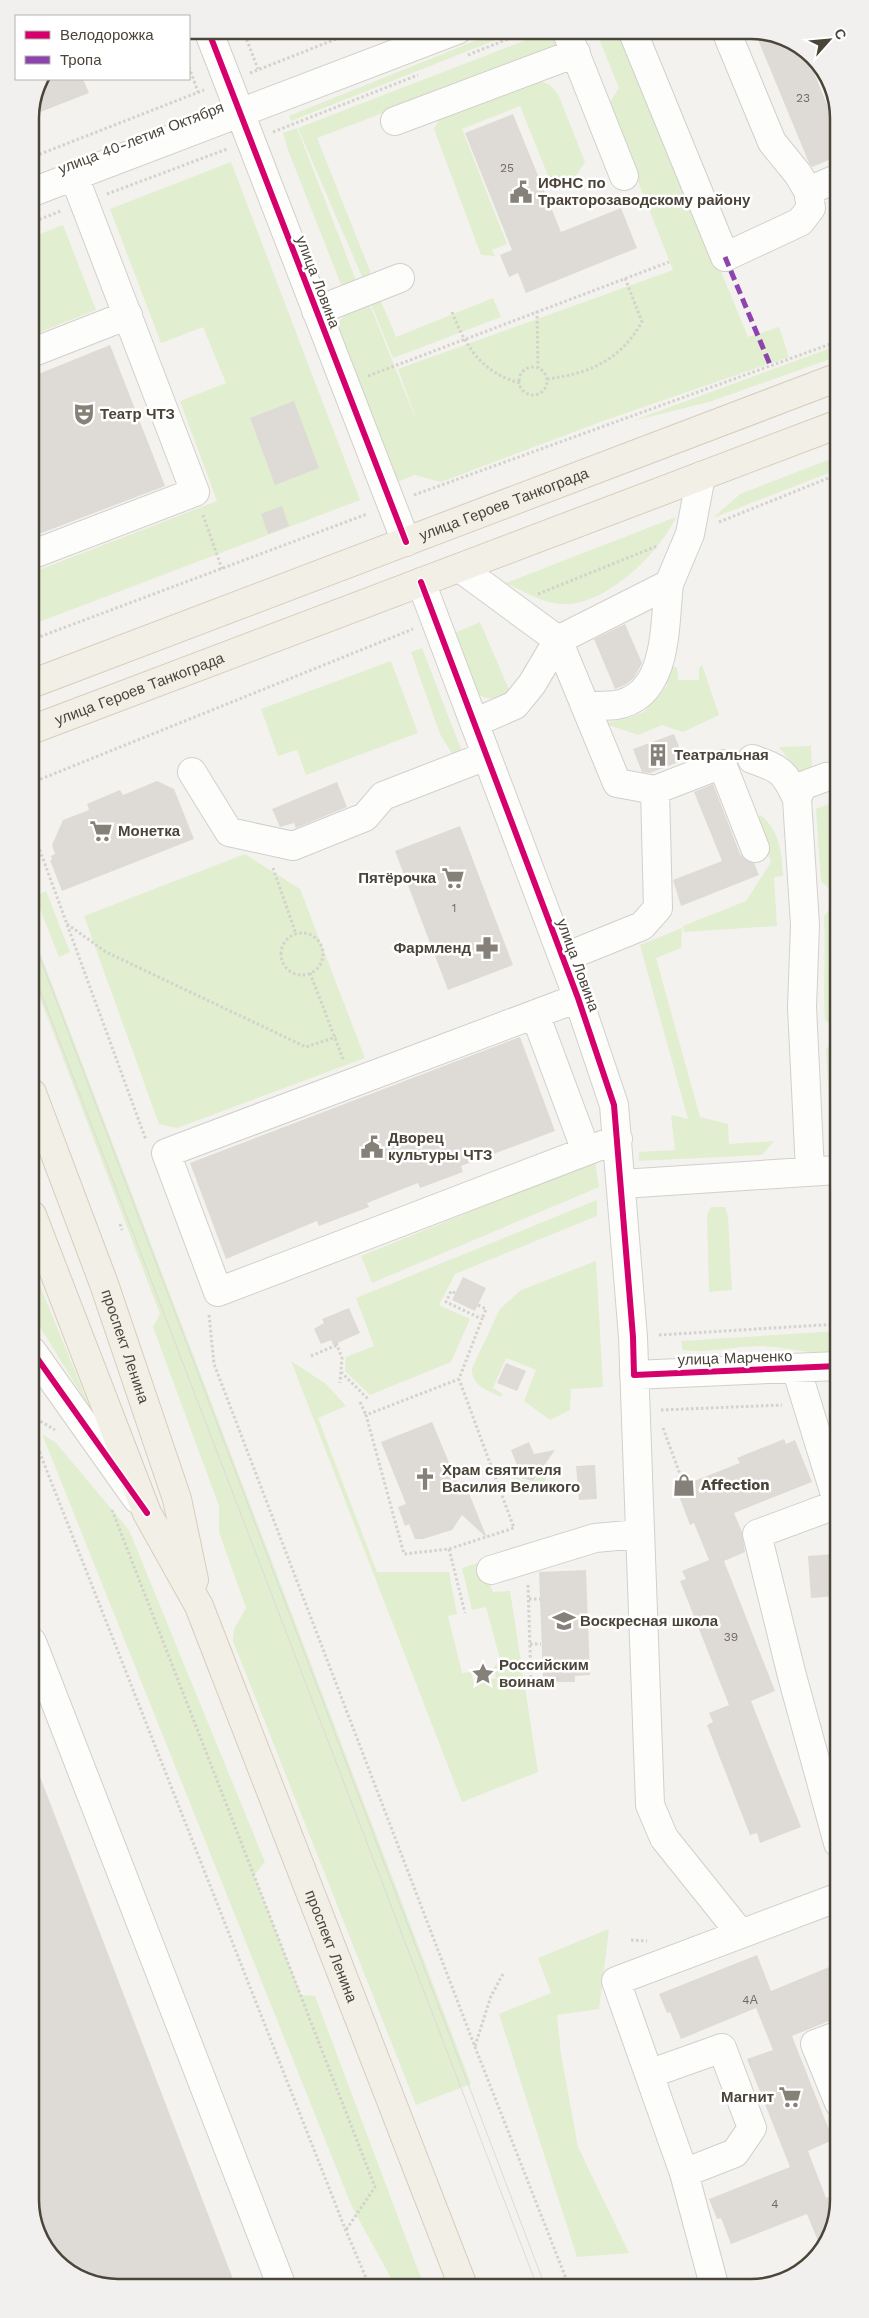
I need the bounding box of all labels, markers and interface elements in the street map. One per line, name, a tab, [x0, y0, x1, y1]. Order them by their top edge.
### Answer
legend	[15, 15, 190, 80]
north arrow	[804, 15, 854, 65]
text: Велодорожка	[60, 26, 154, 44]
text: С	[831, 26, 850, 42]
text: Тропа	[60, 51, 102, 69]
house number: 23	[796, 91, 810, 105]
street label: улица 40-летия Октября	[56, 98, 226, 178]
house number: 25	[500, 161, 514, 175]
place label: ИФНС по Тракторозаводскому району	[538, 174, 751, 209]
public building icon: ИФНС по Тракторозаводскому району	[508, 179, 534, 205]
street label: улица Ловина	[292, 233, 344, 331]
theatre icon: Театр ЧТЗ	[71, 401, 97, 427]
place label: Театр ЧТЗ	[100, 405, 175, 423]
street label: улица Героев Танкограда	[417, 464, 592, 545]
street label: улица Героев Танкограда	[52, 648, 227, 729]
building icon: Театральная	[645, 742, 671, 768]
place label: Театральная	[674, 746, 769, 764]
supermarket icon: Монетка	[88, 818, 114, 844]
place label: Монетка	[118, 822, 181, 840]
supermarket icon: Пятёрочка	[440, 865, 466, 891]
place label: Пятёрочка	[358, 869, 437, 887]
house number: 1	[452, 901, 456, 915]
street label: улица Ловина	[553, 916, 603, 1015]
pharmacy icon: Фармленд	[474, 935, 500, 961]
place label: Фармленд	[394, 939, 471, 957]
place label: Дворец культуры ЧТЗ	[388, 1129, 492, 1164]
public building icon: Дворец культуры ЧТЗ	[359, 1134, 385, 1160]
street label: проспект Ленина	[98, 1287, 153, 1406]
street label: улица Марченко	[677, 1347, 793, 1369]
place label: Храм святителя Василия Великого	[442, 1461, 580, 1496]
church icon: Храм святителя Василия Великого	[412, 1466, 438, 1492]
shop icon: Affection	[671, 1472, 697, 1498]
place label: Affection	[701, 1476, 770, 1494]
school or university icon: Воскресная школа	[551, 1608, 577, 1634]
place label: Воскресная школа	[580, 1612, 719, 1630]
house number: 39	[724, 1630, 738, 1644]
place label: Российским воинам	[499, 1656, 589, 1691]
place icon: Российским воинам	[470, 1661, 496, 1687]
street label: проспект Ленина	[301, 1888, 361, 2006]
house number: 4А	[742, 1993, 758, 2007]
supermarket icon: Магнит	[777, 2084, 803, 2110]
place label: Магнит	[721, 2088, 774, 2106]
house number: 4	[771, 2197, 779, 2211]

